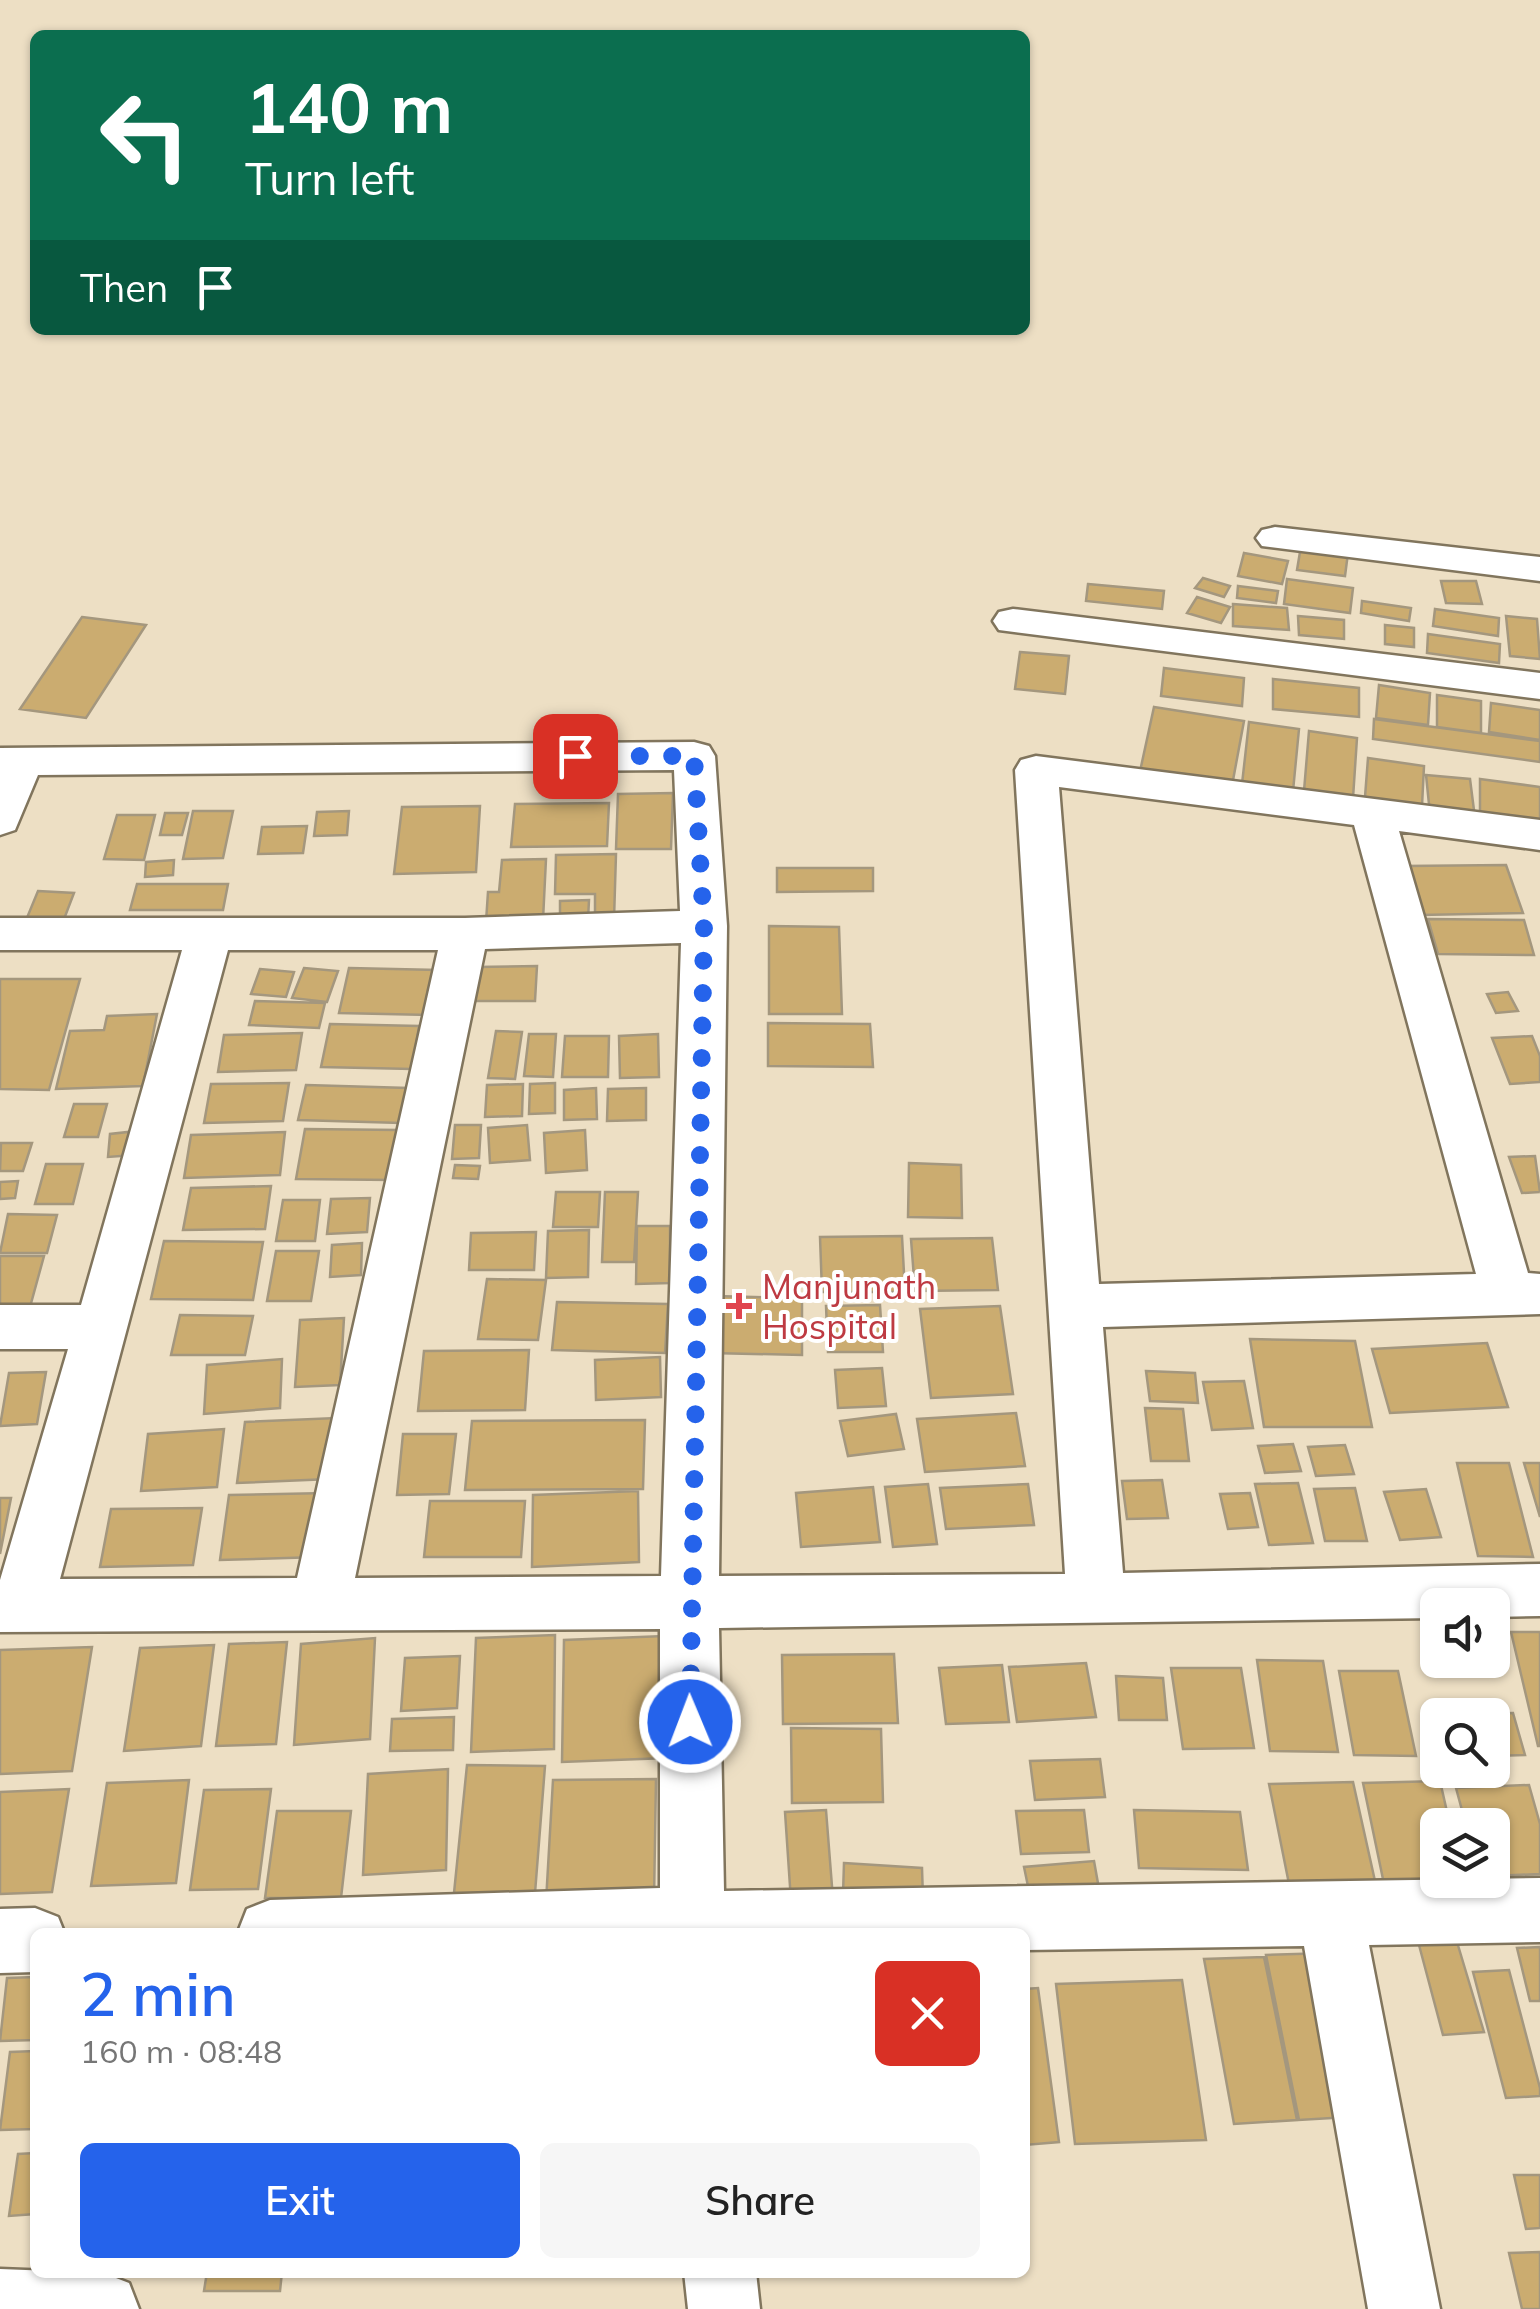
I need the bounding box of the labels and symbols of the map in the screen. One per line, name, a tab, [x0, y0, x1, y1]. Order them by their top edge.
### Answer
pin	[533, 714, 618, 799]
place label: Manjunath Hospital	[762, 1264, 936, 1348]
marker: Manjunath Hospital	[726, 1293, 752, 1319]
position arrow	[638, 1670, 742, 1774]

